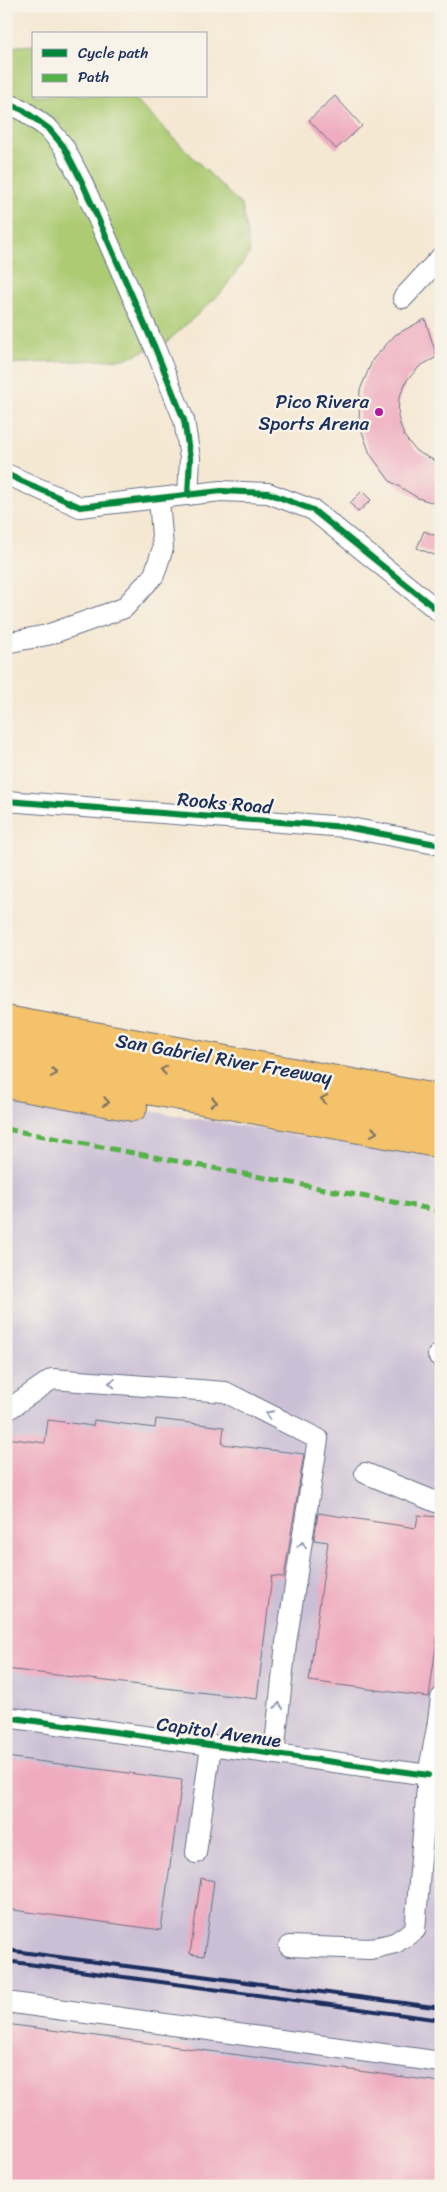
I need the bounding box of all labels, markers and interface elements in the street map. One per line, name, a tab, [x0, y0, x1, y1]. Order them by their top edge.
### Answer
legend	[32, 32, 208, 98]
text: Cycle path	[78, 40, 149, 66]
text: Path	[78, 64, 109, 90]
place label: Pico Rivera Sports Arena	[258, 385, 369, 440]
marker: Pico Rivera Sports Arena	[373, 406, 385, 418]
street label: Rooks Road	[176, 782, 276, 824]
street label: San Gabriel River Freeway	[113, 1024, 335, 1094]
one-way arrow	[160, 1066, 168, 1076]
one-way arrow	[50, 1067, 59, 1078]
one-way arrow	[320, 1095, 328, 1105]
one-way arrow	[101, 1097, 110, 1107]
one-way arrow	[210, 1097, 218, 1107]
one-way arrow	[369, 1126, 378, 1136]
one-way arrow	[108, 1378, 116, 1389]
one-way arrow	[266, 1410, 275, 1420]
one-way arrow	[296, 1541, 306, 1549]
one-way arrow	[273, 1702, 284, 1710]
street label: Capitol Avenue	[155, 1707, 283, 1757]

